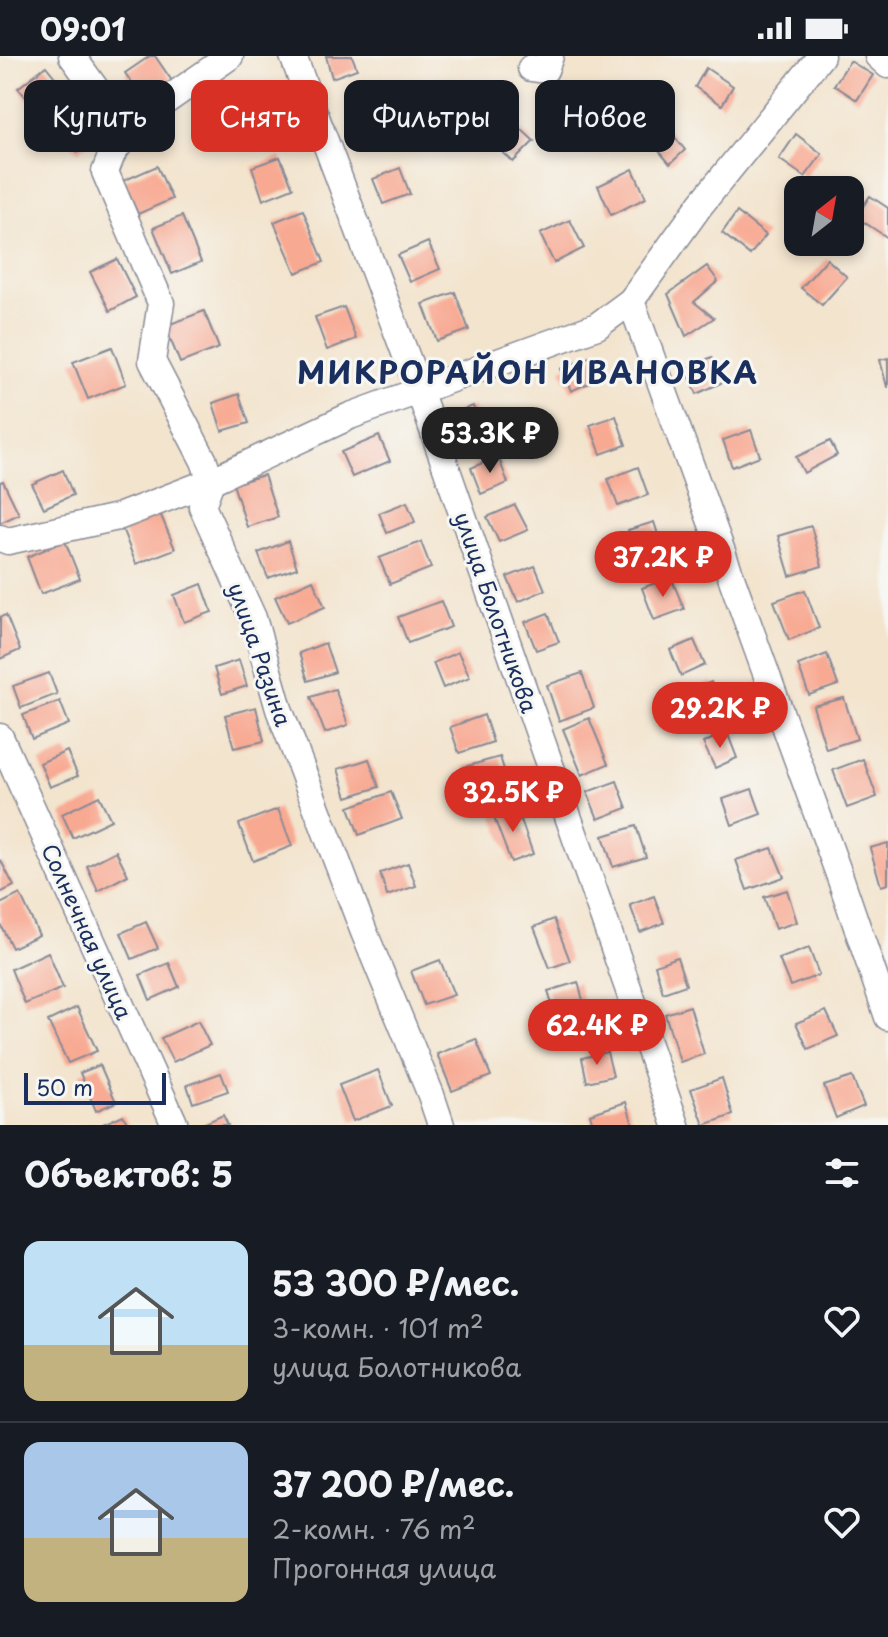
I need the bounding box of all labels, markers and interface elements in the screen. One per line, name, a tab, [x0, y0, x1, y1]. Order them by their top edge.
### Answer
text: 09:01	[40, 6, 126, 51]
chip: Купить	[24, 80, 175, 152]
chip: Снять	[191, 80, 328, 152]
chip: Фильтры	[344, 80, 519, 152]
chip: Новое	[535, 80, 675, 152]
north arrow	[784, 176, 864, 256]
map controls	[784, 176, 864, 256]
district label: МИКРОРАЙОН ИВАНОВКА	[297, 349, 759, 394]
pin: 53.3K ₽	[416, 407, 564, 475]
text: 53.3K ₽	[440, 413, 540, 452]
street label: улица Болотникова	[447, 507, 547, 717]
pin: 37.2K ₽	[589, 531, 737, 599]
text: 37.2K ₽	[613, 537, 713, 576]
street label: улица Разина	[221, 578, 301, 730]
pin: 29.2K ₽	[646, 682, 794, 750]
text: 29.2K ₽	[670, 688, 770, 727]
pin: 32.5K ₽	[439, 766, 587, 834]
text: 32.5K ₽	[462, 772, 564, 811]
street label: Солнечная улица	[34, 838, 142, 1024]
pin: 62.4K ₽	[523, 999, 671, 1067]
text: 62.4K ₽	[546, 1005, 648, 1044]
scale bar	[24, 1069, 166, 1105]
text: 50 m	[36, 1070, 93, 1103]
text: Объектов: 5	[24, 1147, 233, 1199]
icon: filters	[820, 1151, 864, 1195]
text: 53 300 ₽/мес.	[272, 1256, 519, 1308]
icon: home	[88, 1273, 184, 1369]
icon: heart	[820, 1299, 864, 1343]
text: 3-комн. · 101 m²	[272, 1308, 484, 1347]
text: улица Болотникова	[272, 1347, 521, 1386]
text: 37 200 ₽/мес.	[272, 1457, 514, 1509]
icon: home	[88, 1474, 184, 1570]
icon: heart	[820, 1500, 864, 1544]
text: 2-комн. · 76 m²	[272, 1509, 476, 1548]
text: Прогонная улица	[272, 1548, 496, 1587]

